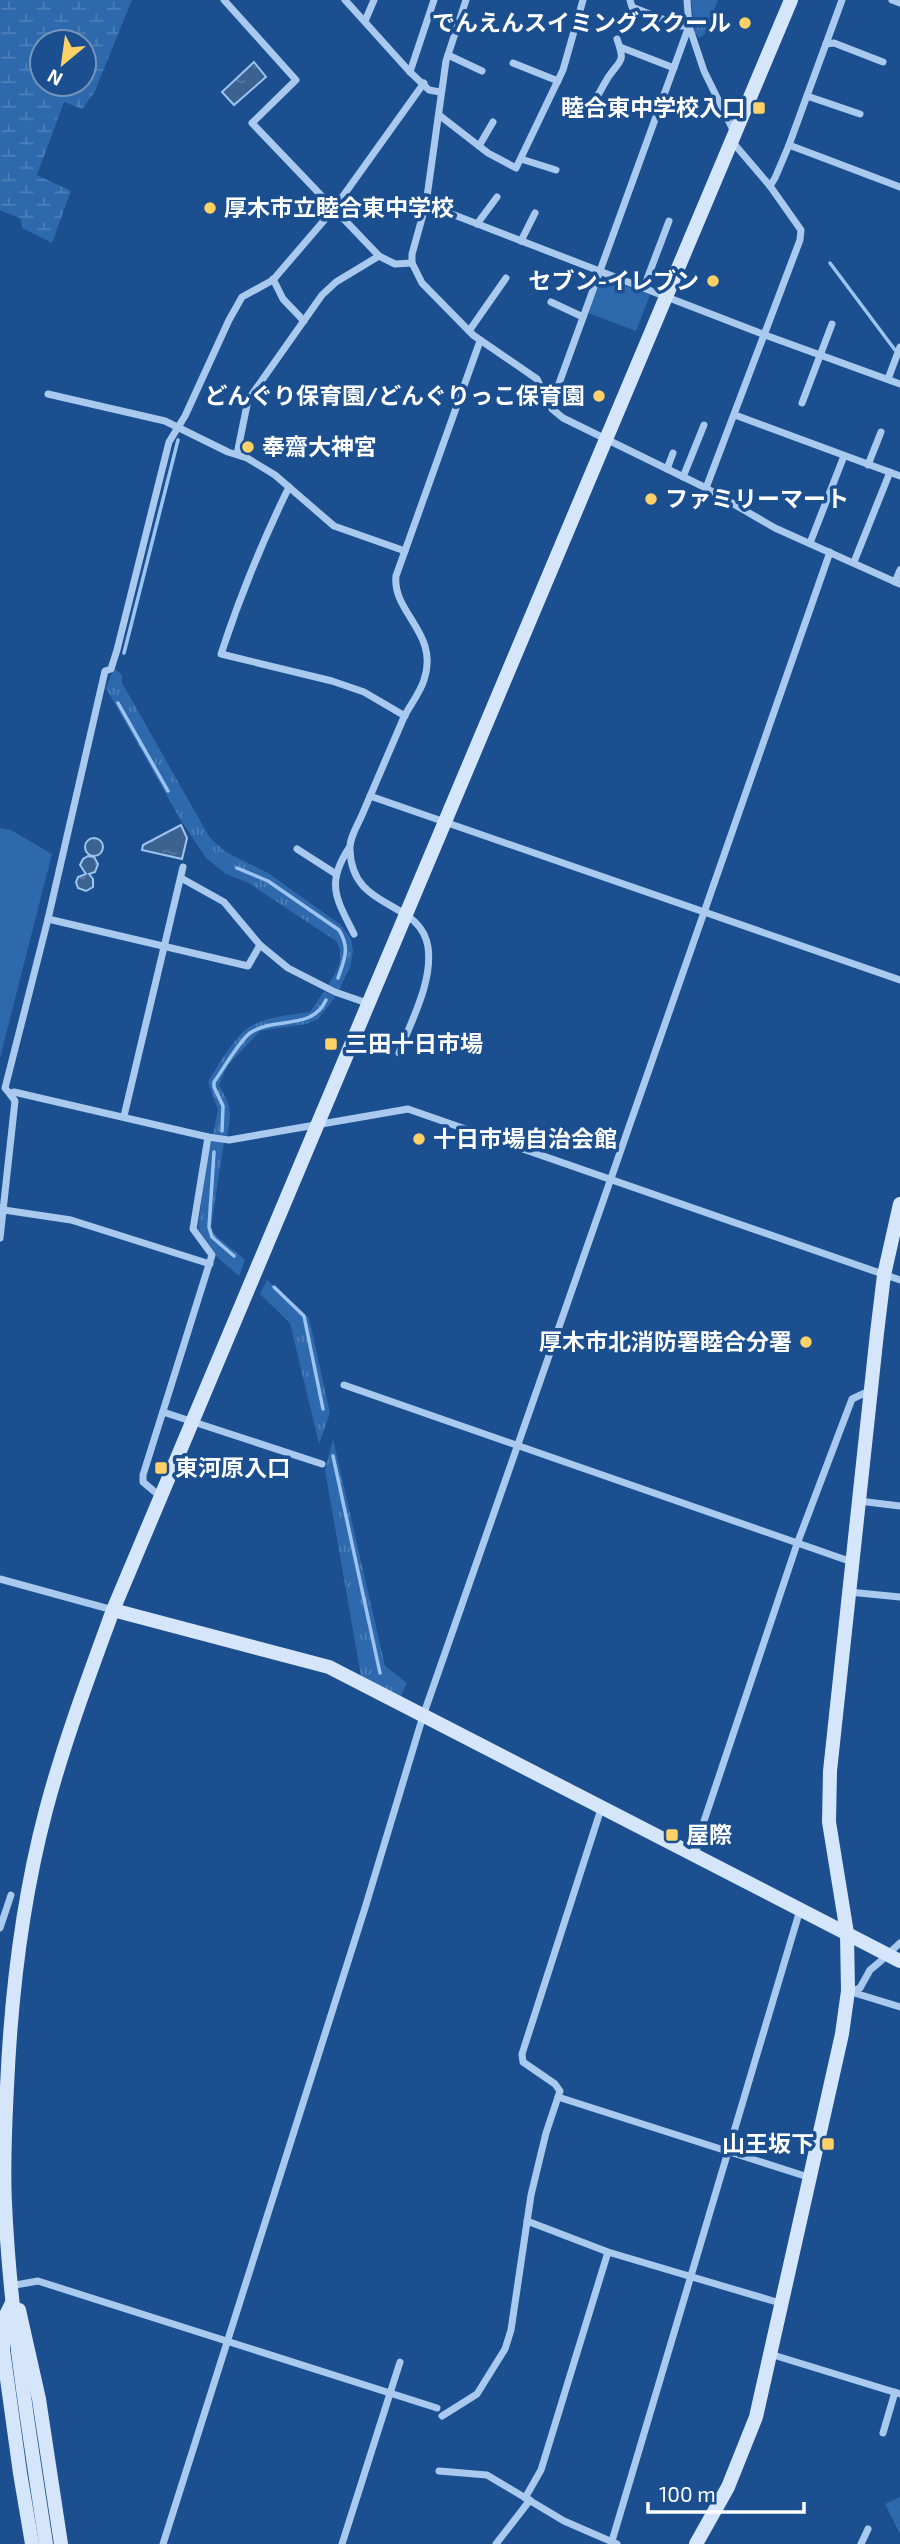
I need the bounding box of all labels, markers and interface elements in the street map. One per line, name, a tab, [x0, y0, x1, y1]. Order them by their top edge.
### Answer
place label: でんえんスイミングスクール	[432, 8, 731, 36]
marker: でんえんスイミングスクール	[737, 15, 753, 31]
north arrow	[28, 28, 98, 98]
text: N	[43, 65, 66, 92]
place label: 睦合東中学校入口	[561, 93, 745, 121]
marker: 睦合東中学校入口	[751, 100, 767, 116]
place label: 厚木市立睦合東中学校	[224, 193, 454, 221]
marker: 厚木市立睦合東中学校	[202, 200, 218, 216]
place label: セブン-イレブン	[528, 266, 699, 294]
marker: セブン-イレブン	[705, 273, 721, 289]
place label: どんぐり保育園/どんぐりっこ保育園	[204, 381, 585, 409]
marker: どんぐり保育園/どんぐりっこ保育園	[591, 388, 607, 404]
place label: 奉齋大神宮	[262, 432, 377, 460]
marker: 奉齋大神宮	[240, 439, 256, 455]
place label: ファミリーマート	[665, 484, 849, 512]
marker: ファミリーマート	[643, 491, 659, 507]
place label: 三田十日市場	[345, 1029, 483, 1057]
marker: 三田十日市場	[323, 1036, 339, 1052]
place label: 十日市場自治会館	[433, 1124, 617, 1152]
marker: 十日市場自治会館	[411, 1131, 427, 1147]
place label: 厚木市北消防署睦合分署	[539, 1327, 792, 1355]
marker: 厚木市北消防署睦合分署	[798, 1334, 814, 1350]
place label: 東河原入口	[175, 1453, 290, 1481]
marker: 東河原入口	[153, 1460, 169, 1476]
place label: 屋際	[686, 1820, 732, 1848]
marker: 屋際	[664, 1827, 680, 1843]
place label: 山王坂下	[722, 2129, 814, 2157]
marker: 山王坂下	[820, 2136, 836, 2152]
scale bar	[648, 2470, 804, 2514]
text: 100 m	[659, 2481, 716, 2506]

